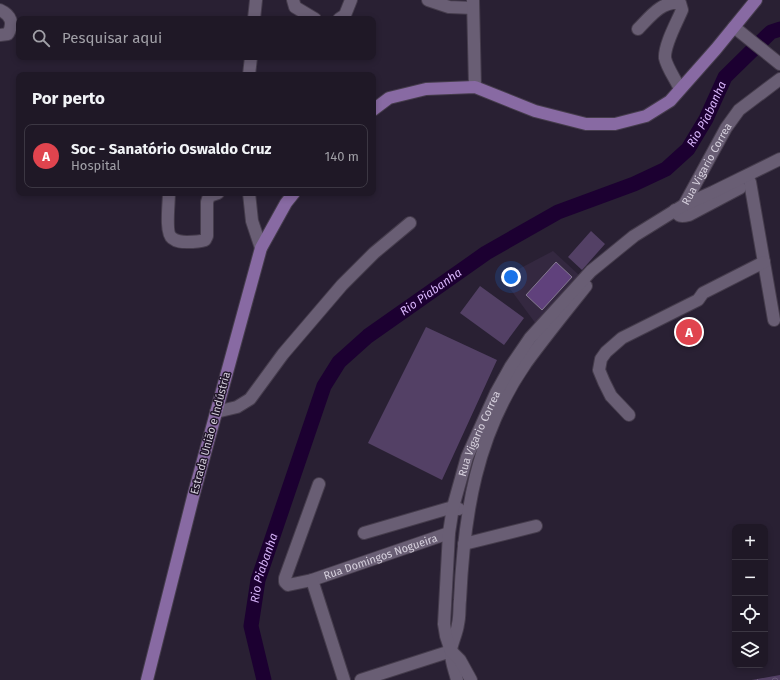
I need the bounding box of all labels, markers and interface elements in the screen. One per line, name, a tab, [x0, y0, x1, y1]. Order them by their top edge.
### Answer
search box	[16, 16, 376, 60]
icon: search	[30, 27, 52, 49]
text: Pesquisar aqui	[62, 29, 162, 47]
water label: Rio Piabanha	[684, 79, 729, 150]
text: Por perto	[32, 88, 105, 109]
street label: Rua Vigario Correa	[679, 120, 735, 207]
text: Soc - Sanatório Oswaldo Cruz	[71, 140, 271, 158]
text: A	[42, 149, 50, 164]
text: 140 m	[325, 149, 359, 164]
text: Hospital	[71, 158, 120, 173]
water label: Rio Piabanha	[397, 265, 465, 318]
your location	[501, 267, 521, 287]
pin: A	[676, 317, 702, 347]
street label: Estrada União e Indústria	[188, 370, 233, 496]
street label: Rua Vigario Correa	[456, 389, 503, 478]
map controls	[732, 524, 768, 668]
button: +	[732, 524, 768, 560]
water label: Rio Piabanha	[248, 531, 280, 604]
street label: Rua Domingos Nogueira	[322, 531, 439, 583]
button: −	[732, 560, 768, 596]
button: locate	[732, 596, 768, 632]
button: layers	[732, 632, 768, 668]

